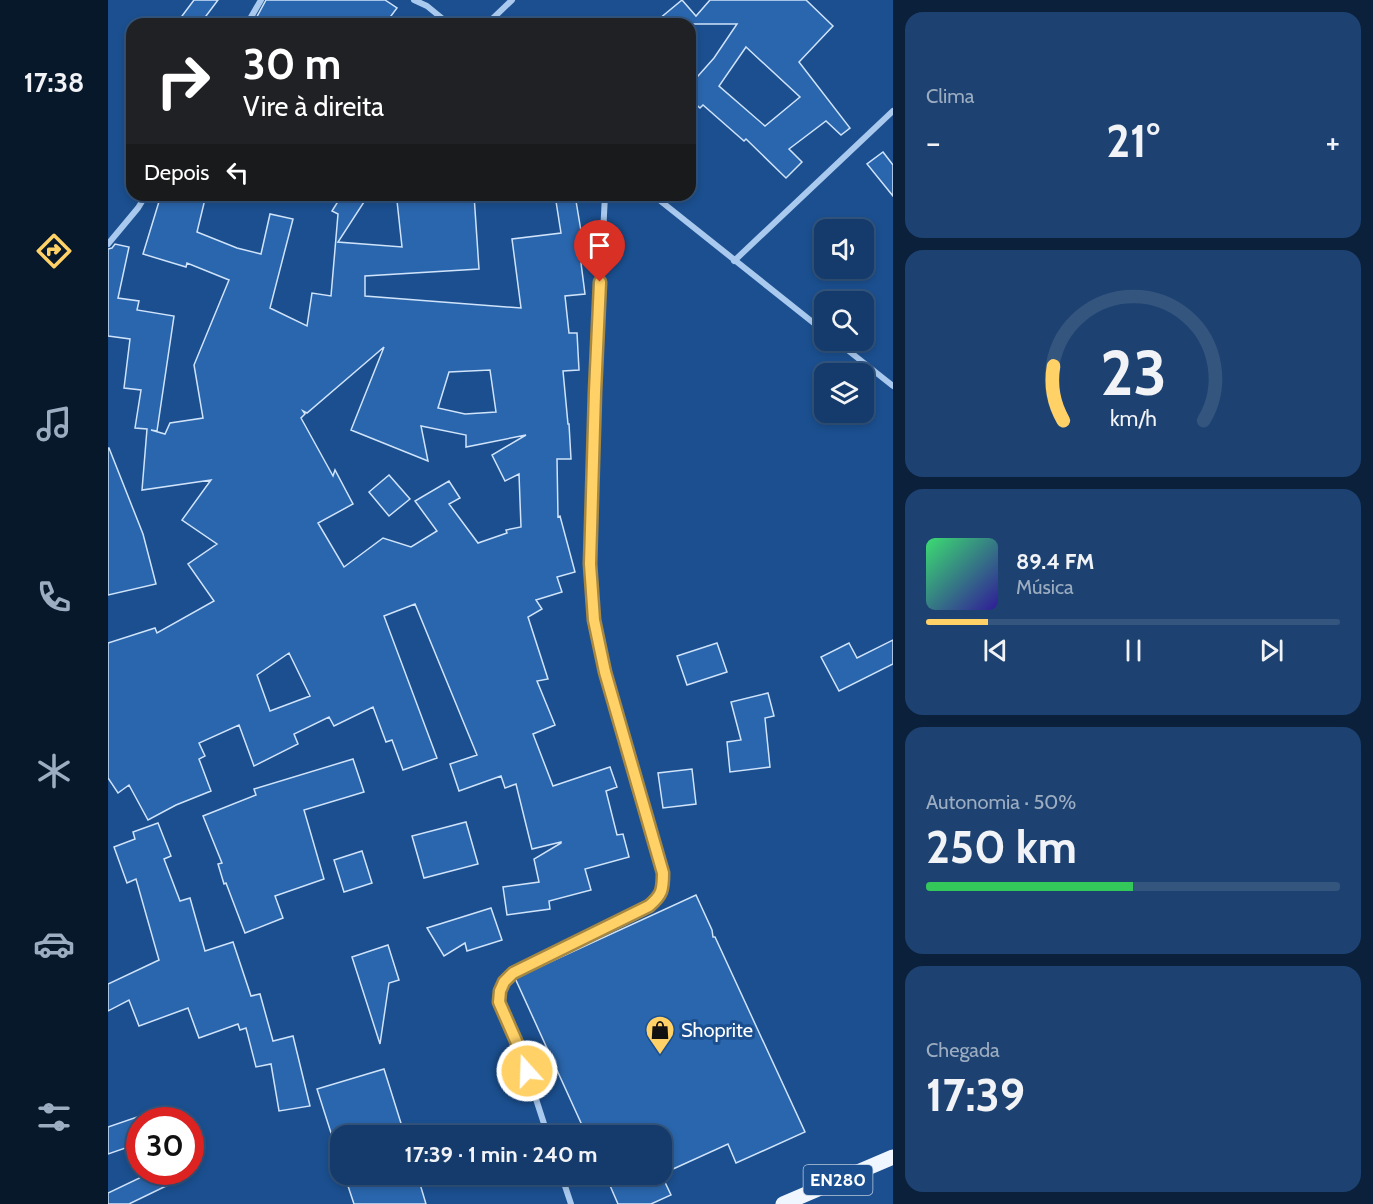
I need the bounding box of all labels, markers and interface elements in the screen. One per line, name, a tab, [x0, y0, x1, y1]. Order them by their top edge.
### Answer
text: 30 m	[243, 38, 341, 90]
icon: right	[144, 42, 222, 120]
text: 17:38	[24, 66, 84, 99]
text: Clima	[926, 84, 974, 108]
text: Vire à direita	[243, 90, 384, 123]
text: 21°	[1106, 114, 1160, 168]
text: −	[926, 122, 941, 162]
text: +	[1325, 122, 1340, 162]
icon: left	[221, 156, 254, 189]
text: Depois	[144, 159, 209, 186]
map controls	[814, 219, 874, 423]
button: sound	[814, 219, 874, 279]
pin	[574, 220, 625, 282]
icon: arrive	[583, 229, 616, 262]
icon: directions	[33, 230, 75, 272]
button: search	[814, 291, 874, 351]
text: 23	[1100, 335, 1166, 411]
button: layers	[814, 363, 874, 423]
icon: music	[33, 403, 75, 445]
text: km/h	[1110, 405, 1156, 431]
text: 89.4 FM	[1016, 548, 1094, 575]
text: Música	[1016, 575, 1074, 599]
icon: phone	[33, 576, 75, 618]
icon: previous	[979, 634, 1012, 667]
icon: pause	[1117, 634, 1150, 667]
icon: next	[1255, 634, 1288, 667]
icon: climate	[33, 750, 75, 792]
text: Autonomia · 50%	[926, 790, 1076, 814]
text: 250 km	[926, 820, 1077, 874]
icon: car	[33, 923, 75, 965]
shop icon: Shoprite	[644, 1014, 676, 1056]
place label: Shoprite	[681, 1018, 753, 1042]
text: Chegada	[926, 1038, 1000, 1062]
position arrow	[495, 1039, 559, 1103]
text: 17:39	[926, 1068, 1025, 1122]
icon: filters	[33, 1096, 75, 1138]
speed limit sign: 30	[126, 1107, 204, 1185]
text: 17:39 · 1 min · 240 m	[405, 1141, 597, 1168]
road number: EN280	[804, 1165, 872, 1195]

